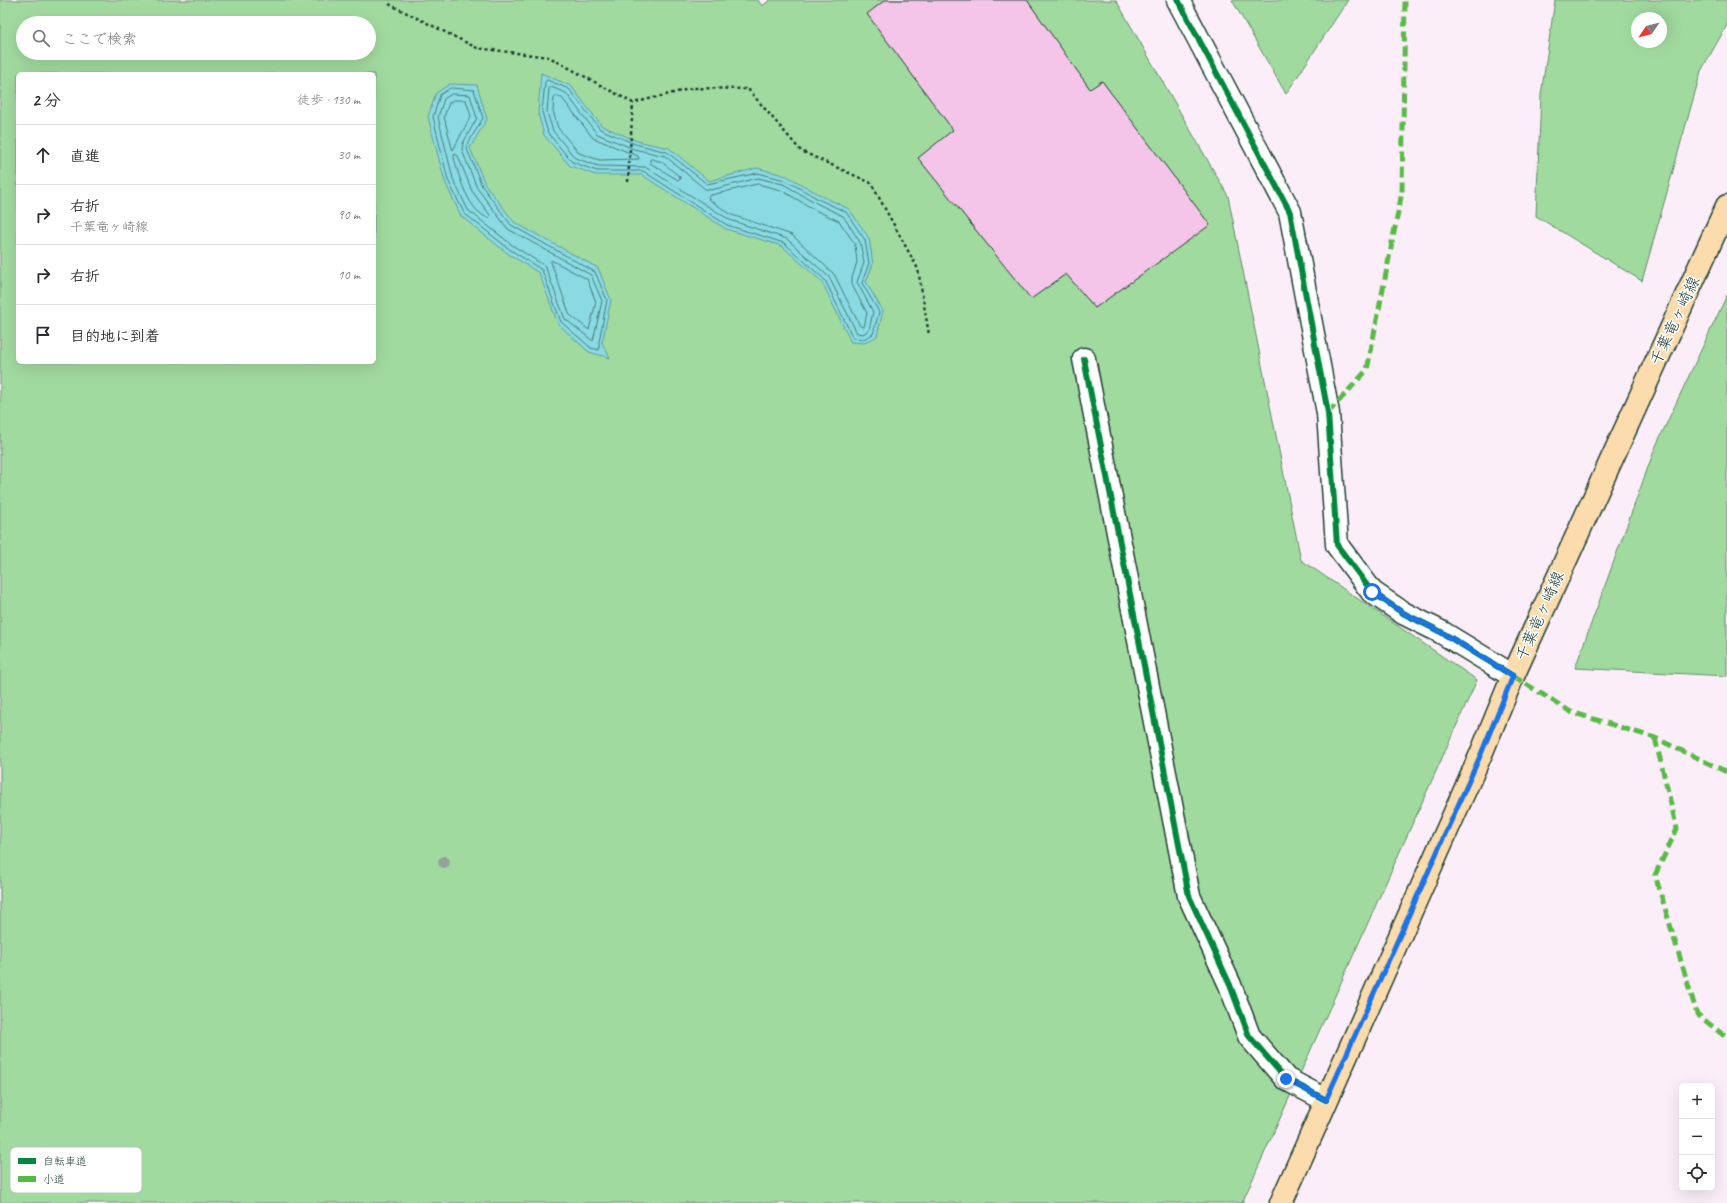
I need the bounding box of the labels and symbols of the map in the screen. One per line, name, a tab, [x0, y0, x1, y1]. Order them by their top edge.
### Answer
north arrow	[1631, 12, 1667, 48]
street label: 千葉竜ヶ崎線	[1646, 273, 1704, 369]
street label: 千葉竜ヶ崎線	[1511, 568, 1569, 664]
route start	[1363, 583, 1381, 601]
route end	[1277, 1070, 1295, 1088]
legend	[10, 1147, 142, 1193]
text: 自転車道	[43, 1154, 87, 1168]
text: 小道	[43, 1172, 65, 1186]

